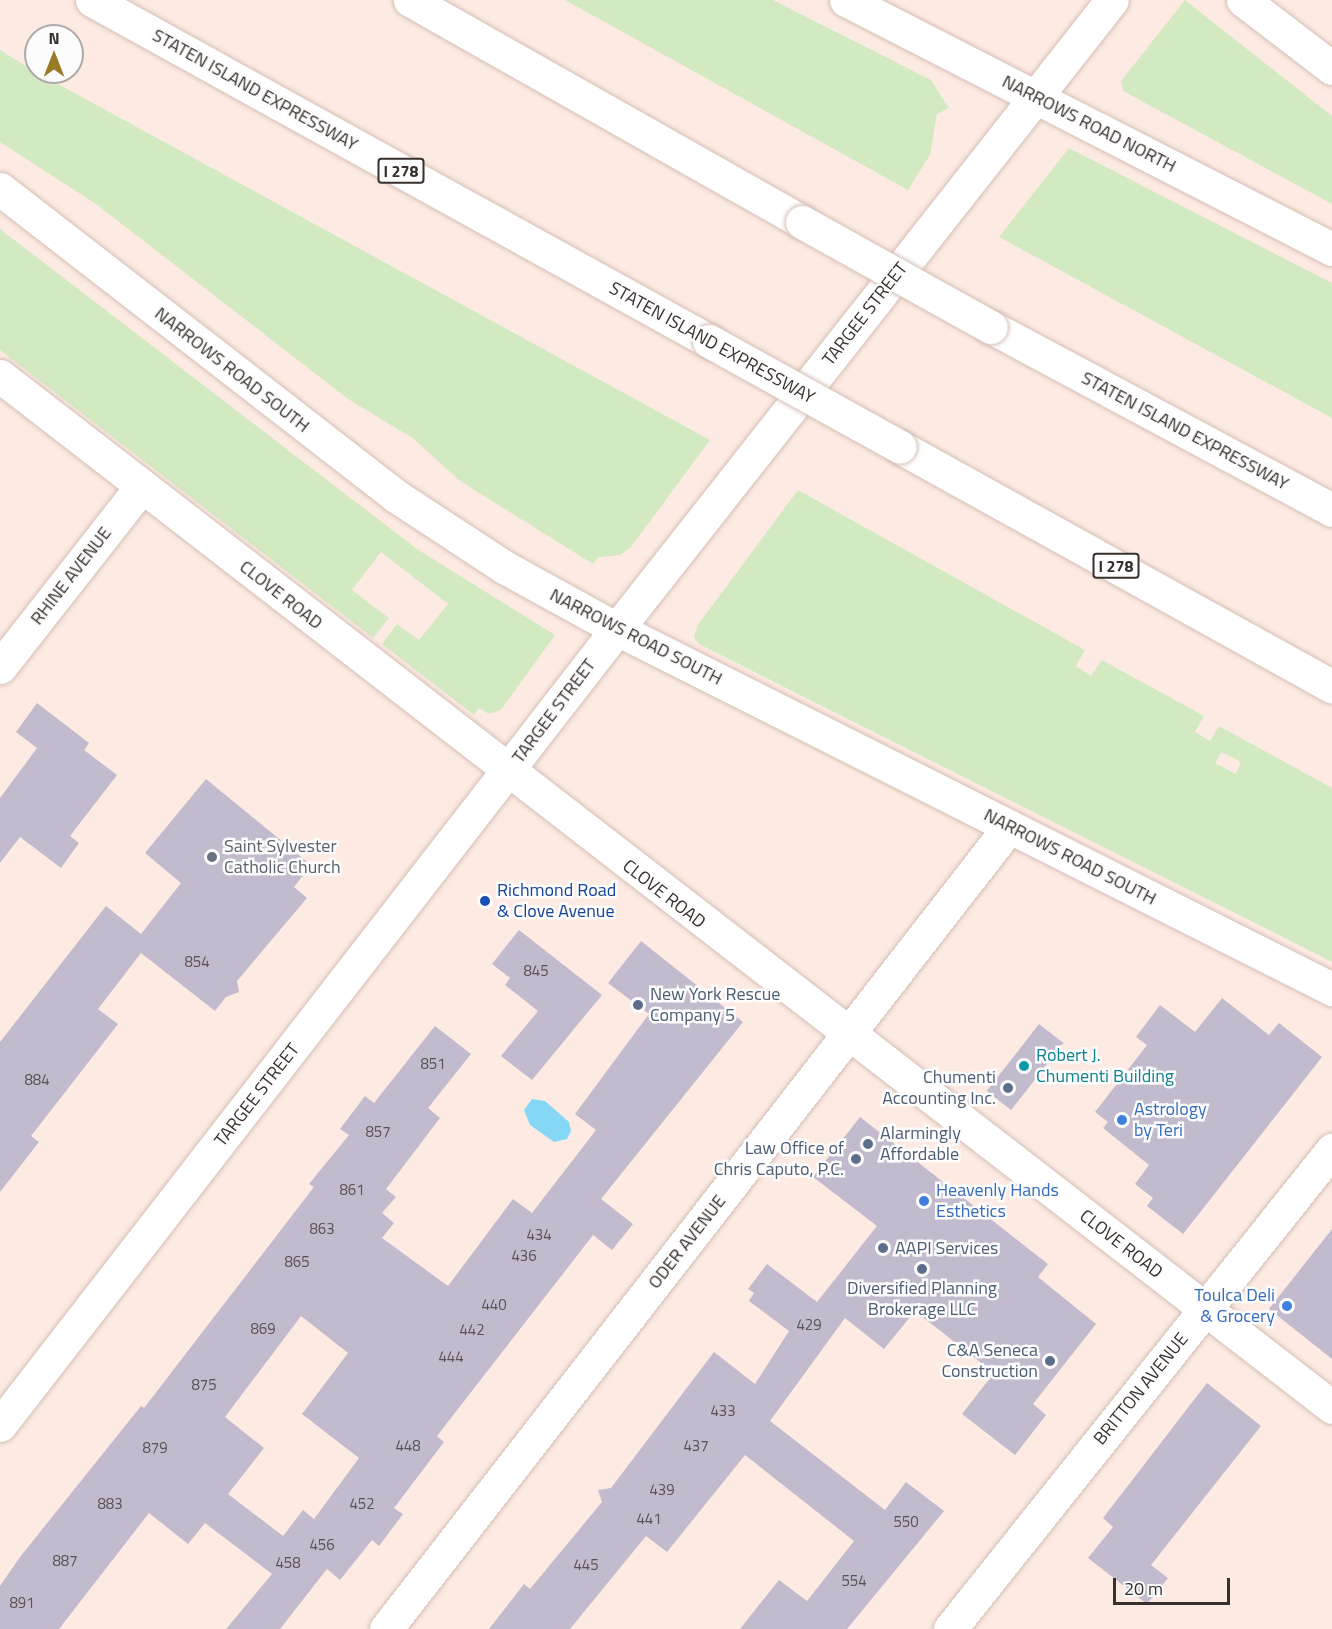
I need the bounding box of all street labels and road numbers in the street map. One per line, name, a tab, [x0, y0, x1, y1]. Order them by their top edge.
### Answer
street label: STATEN ISLAND EXPRESSWAY	[149, 24, 361, 156]
street label: NARROWS ROAD NORTH	[998, 71, 1180, 177]
road number: I 278	[377, 158, 425, 184]
street label: TARGEE STREET	[818, 258, 912, 370]
street label: STATEN ISLAND EXPRESSWAY	[606, 277, 818, 409]
street label: NARROWS ROAD SOUTH	[150, 303, 314, 437]
street label: STATEN ISLAND EXPRESSWAY	[1078, 367, 1292, 495]
street label: RHINE AVENUE	[26, 523, 116, 629]
road number: I 278	[1092, 553, 1140, 579]
street label: CLOVE ROAD	[235, 556, 327, 634]
street label: NARROWS ROAD SOUTH	[546, 584, 726, 690]
street label: TARGEE STREET	[508, 655, 600, 767]
street label: NARROWS ROAD SOUTH	[980, 804, 1160, 910]
street label: CLOVE ROAD	[618, 855, 710, 933]
street label: TARGEE STREET	[210, 1039, 304, 1151]
street label: ODER AVENUE	[644, 1191, 730, 1293]
street label: CLOVE ROAD	[1075, 1205, 1167, 1283]
street label: BRITTON AVENUE	[1089, 1329, 1193, 1449]

